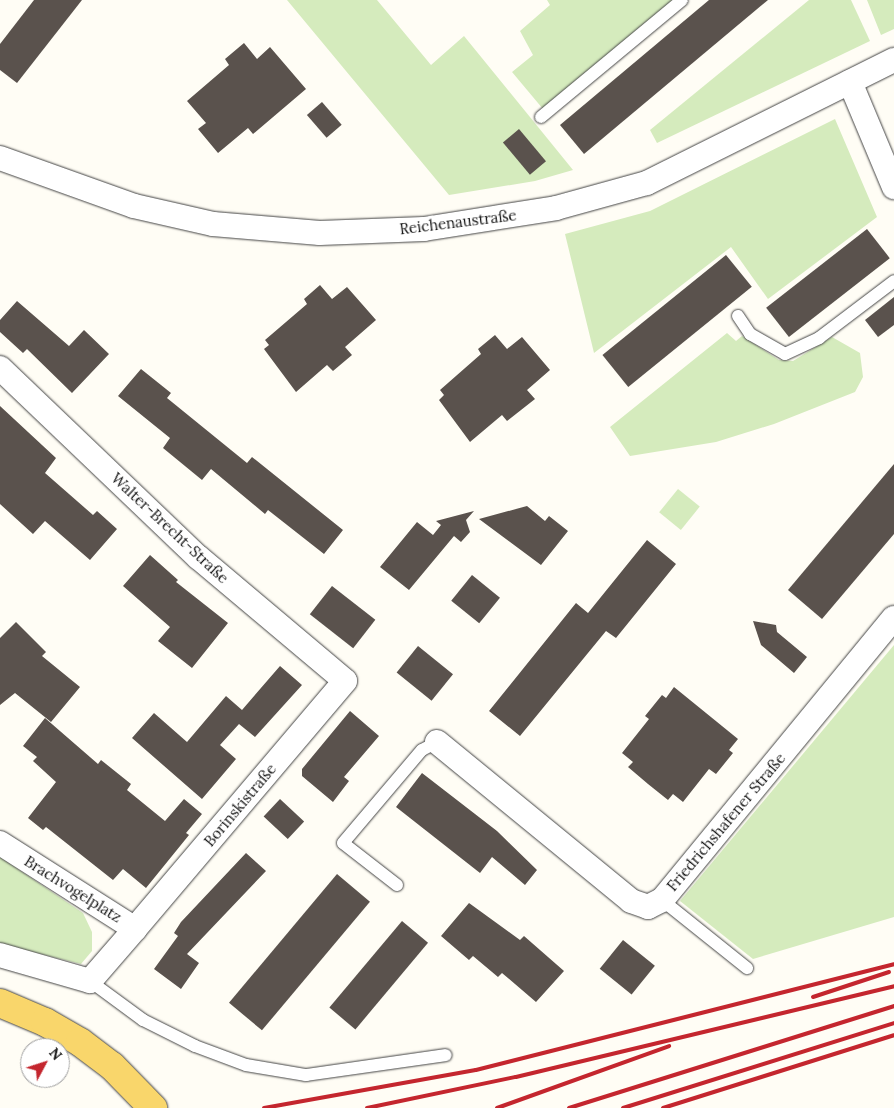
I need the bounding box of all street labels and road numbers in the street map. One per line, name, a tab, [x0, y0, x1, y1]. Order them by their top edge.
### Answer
street label: Reichenaustraße	[398, 206, 518, 238]
street label: Walter-Brecht-Straße	[108, 469, 232, 587]
street label: Friedrichshafener Straße	[663, 749, 789, 895]
street label: Borinskistraße	[200, 760, 280, 850]
street label: Brachvogelplatz	[21, 852, 125, 926]

